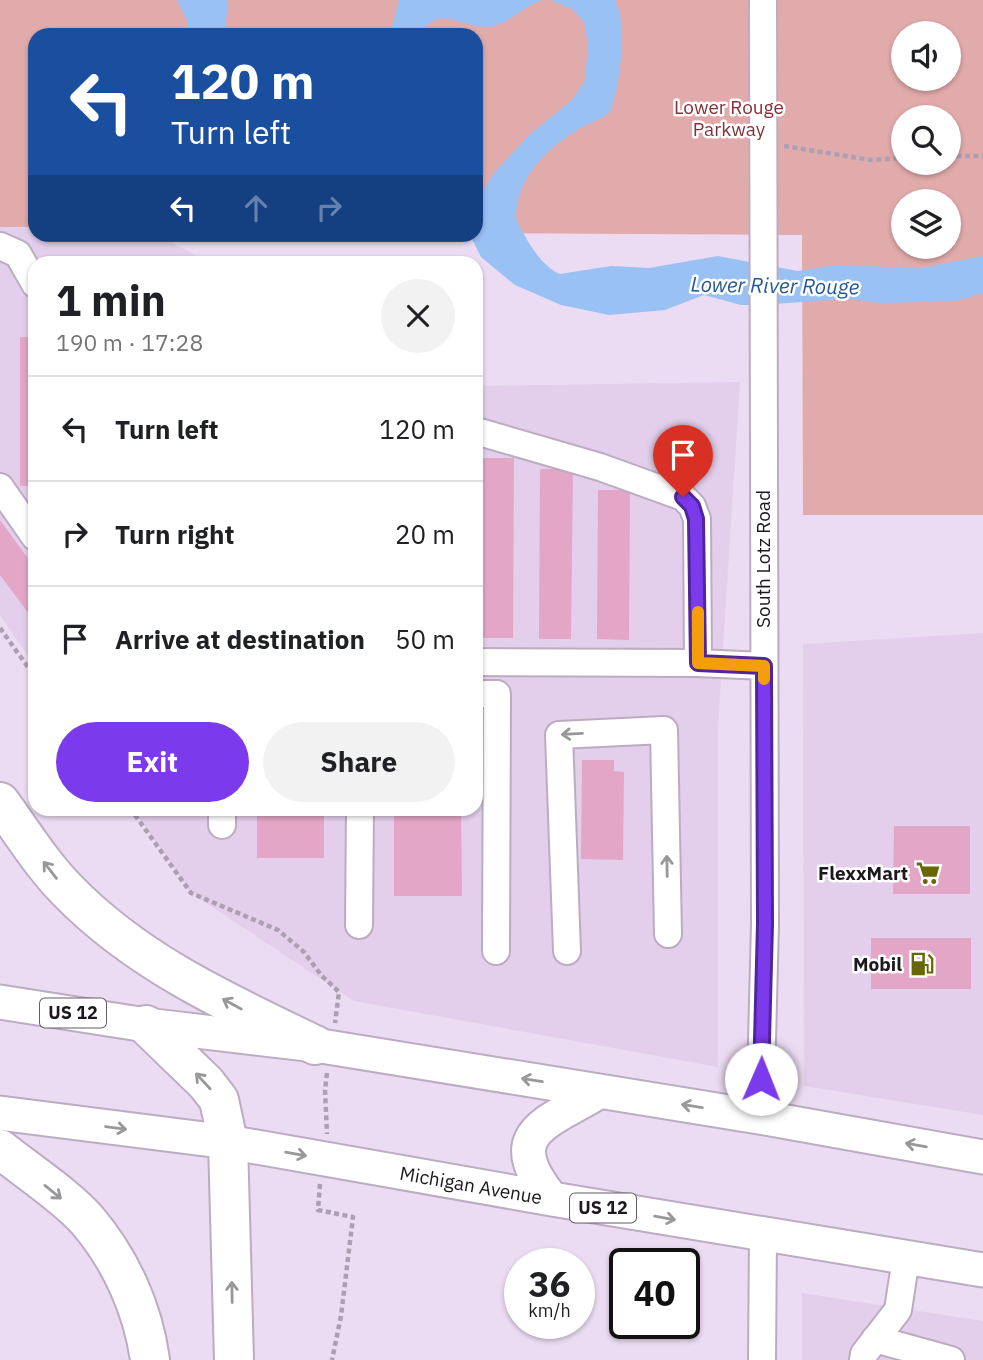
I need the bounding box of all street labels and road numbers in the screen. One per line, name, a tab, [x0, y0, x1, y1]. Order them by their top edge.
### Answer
street label: South Lotz Road	[751, 490, 775, 628]
road number: US 12	[40, 998, 106, 1028]
street label: Michigan Avenue	[398, 1161, 544, 1209]
road number: US 12	[570, 1194, 636, 1223]

